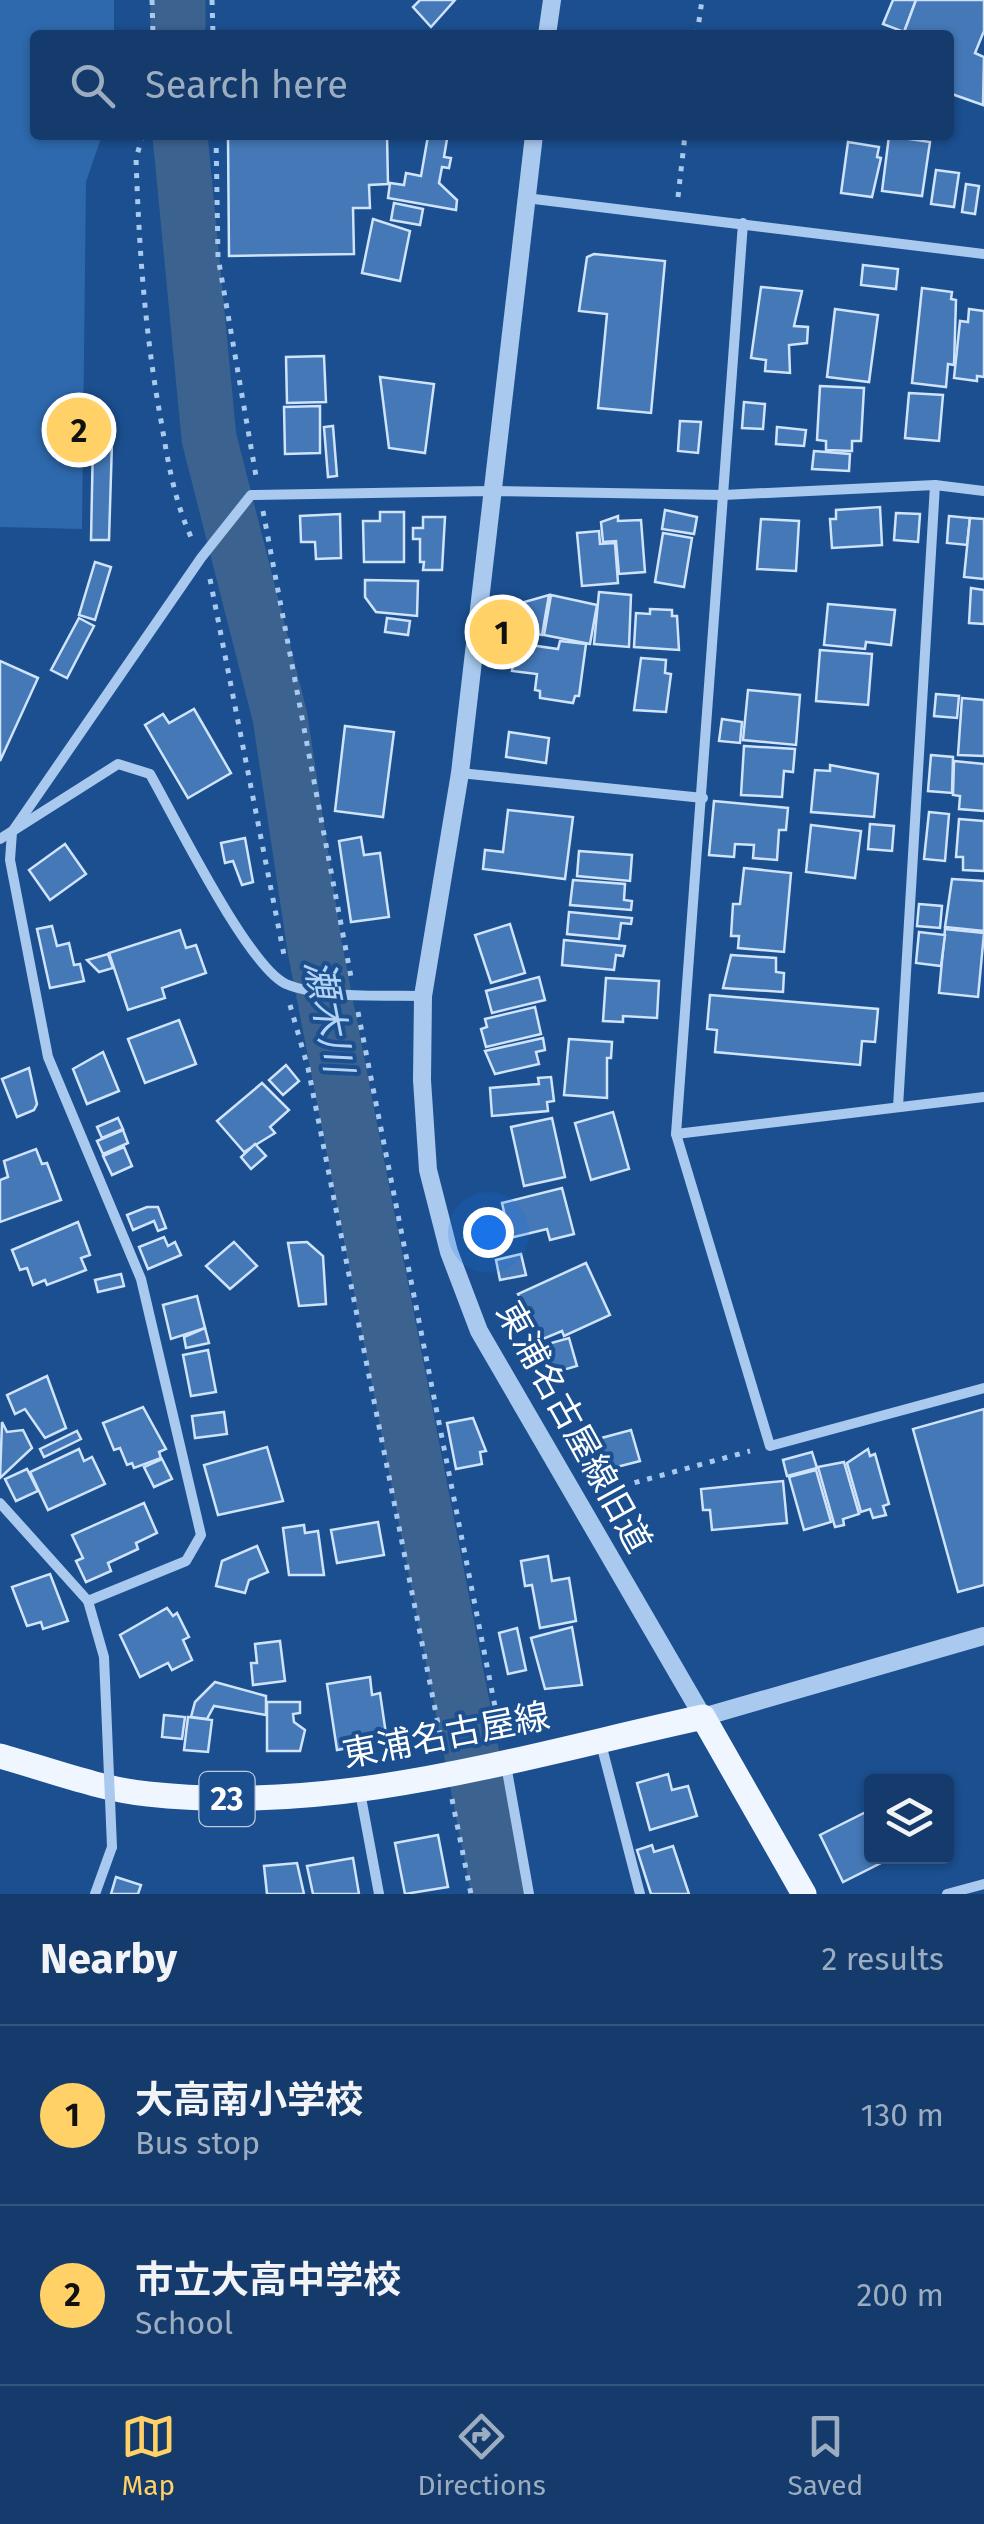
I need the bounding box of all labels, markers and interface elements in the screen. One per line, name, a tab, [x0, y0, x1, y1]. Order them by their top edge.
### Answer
search box	[30, 30, 954, 140]
icon: search	[65, 58, 120, 113]
text: Search here	[145, 62, 348, 108]
pin: 2	[46, 392, 112, 468]
pin: 1	[470, 594, 534, 670]
water label: 瀬木川	[296, 956, 363, 1080]
your location	[463, 1207, 514, 1258]
street label: 東浦名古屋線旧道	[488, 1294, 660, 1560]
street label: 東浦名古屋線	[339, 1694, 553, 1776]
road number: 23	[200, 1772, 254, 1826]
map controls	[864, 1774, 954, 1864]
button: layers	[864, 1774, 954, 1864]
text: Nearby	[40, 1934, 177, 1984]
text: 2 results	[821, 1940, 944, 1978]
text: 大高南小学校	[135, 2077, 363, 2123]
text: 1	[65, 2096, 80, 2134]
text: 130 m	[860, 2096, 944, 2134]
text: Bus stop	[135, 2124, 260, 2162]
text: 市立大高中学校	[135, 2257, 401, 2303]
text: 2	[64, 2276, 81, 2314]
text: 200 m	[857, 2276, 944, 2314]
text: School	[135, 2304, 233, 2342]
tab: Map	[121, 2409, 176, 2502]
tab: Directions	[417, 2409, 546, 2502]
tab: Saved	[787, 2409, 863, 2502]

